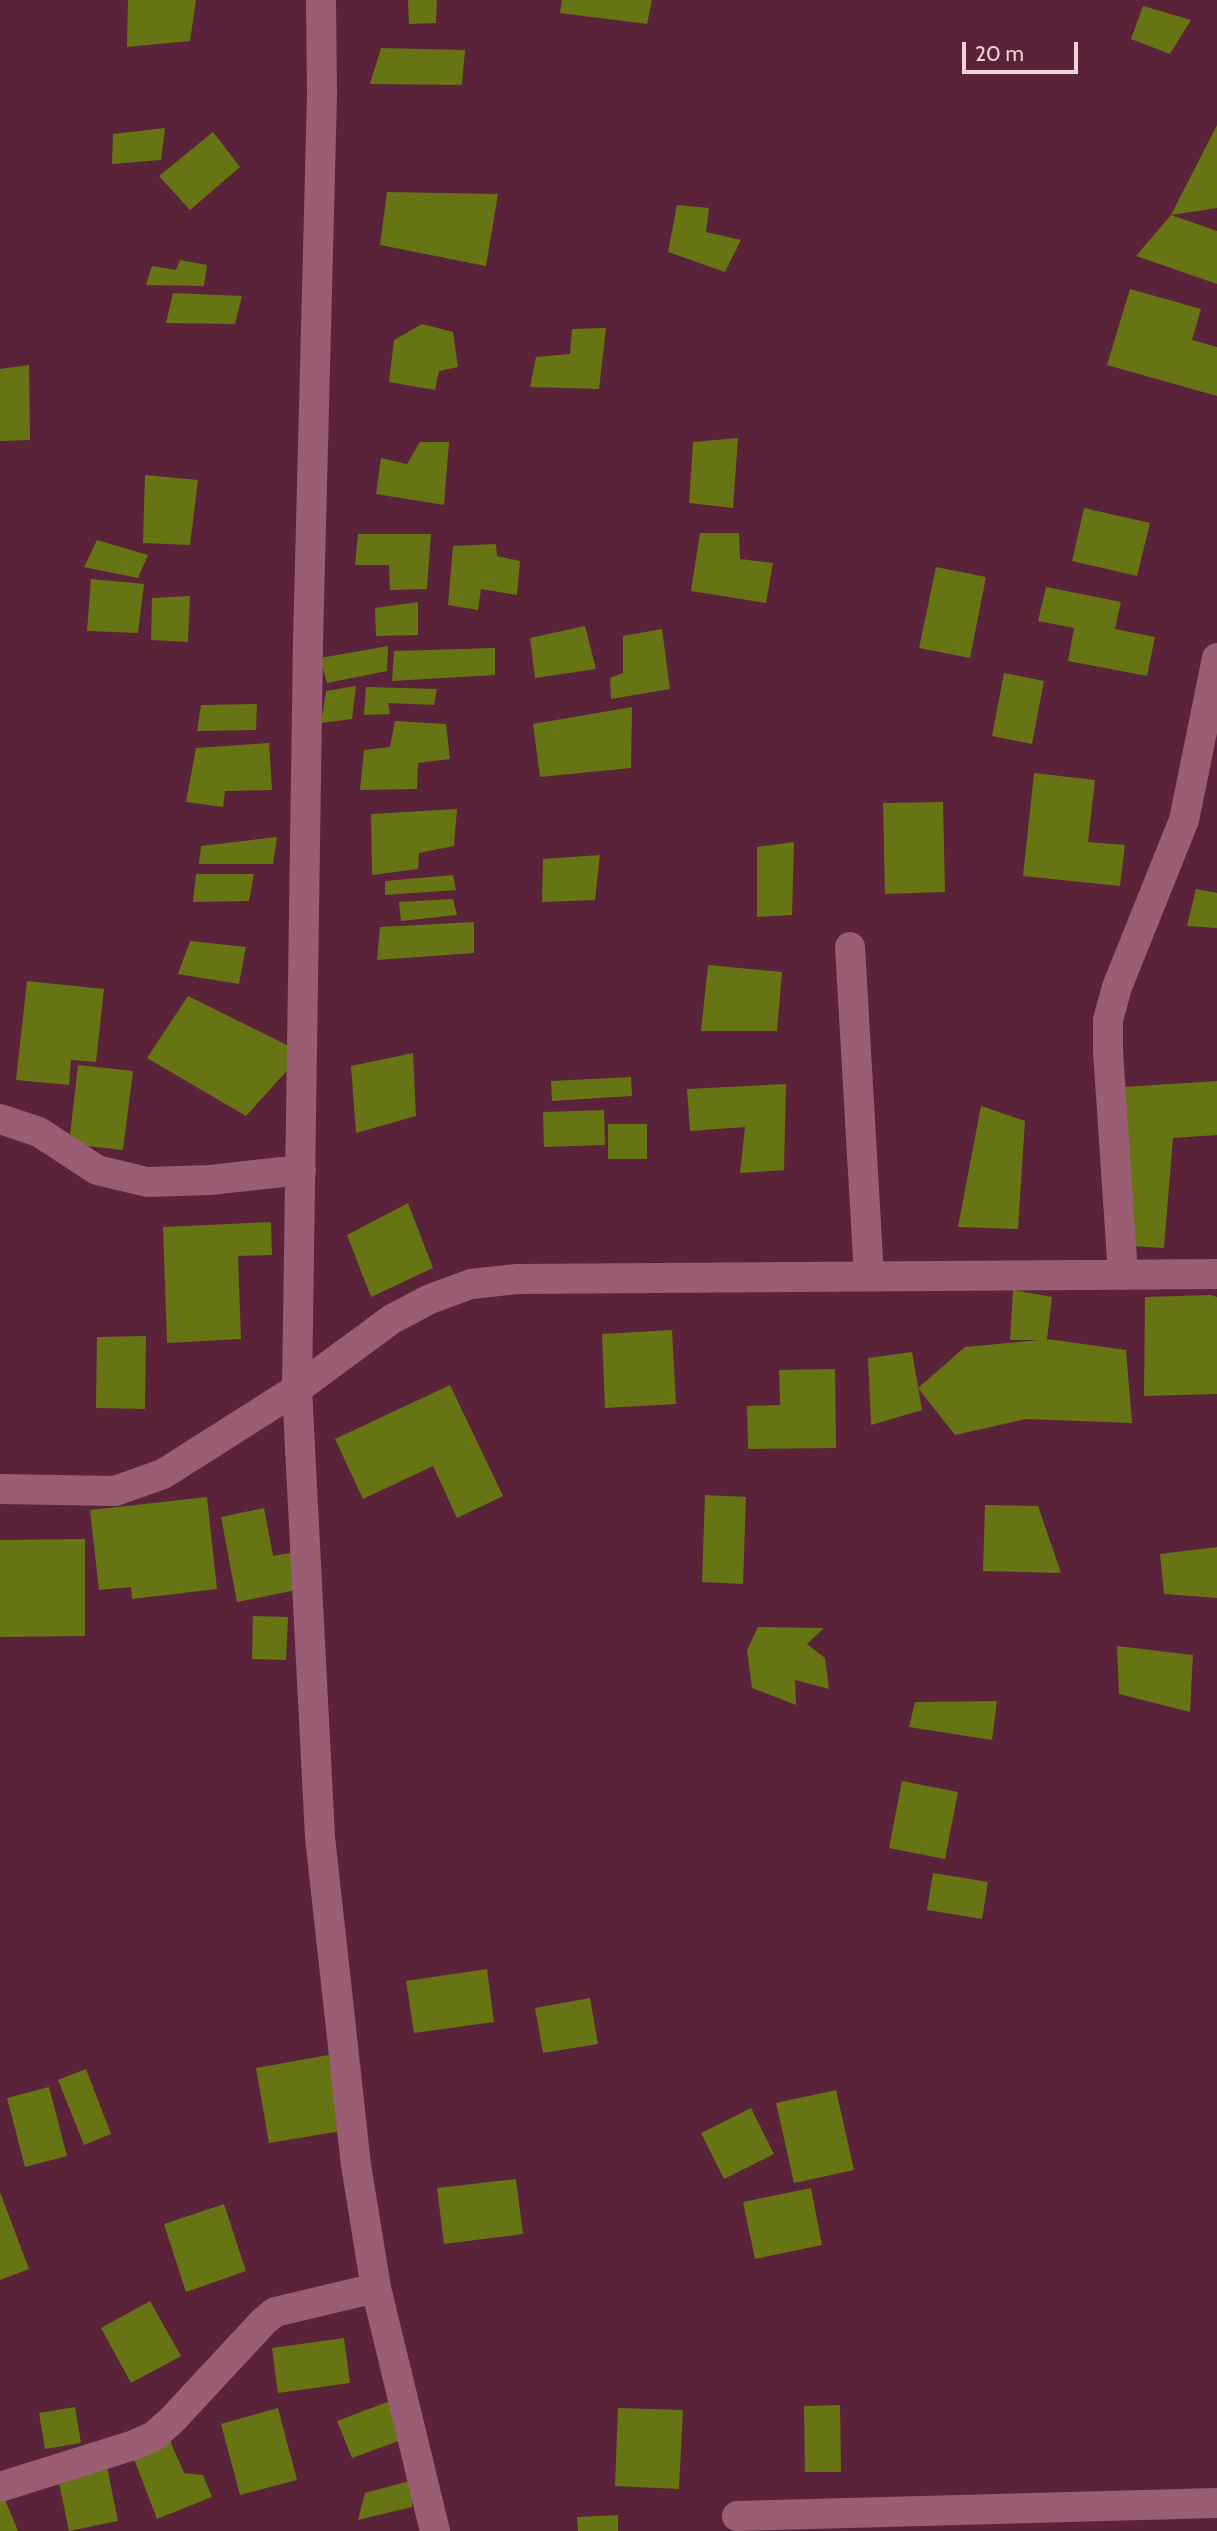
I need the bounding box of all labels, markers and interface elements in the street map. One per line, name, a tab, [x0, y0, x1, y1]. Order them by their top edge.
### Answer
scale bar	[965, 28, 1080, 72]
text: 20 m	[975, 41, 1024, 66]

